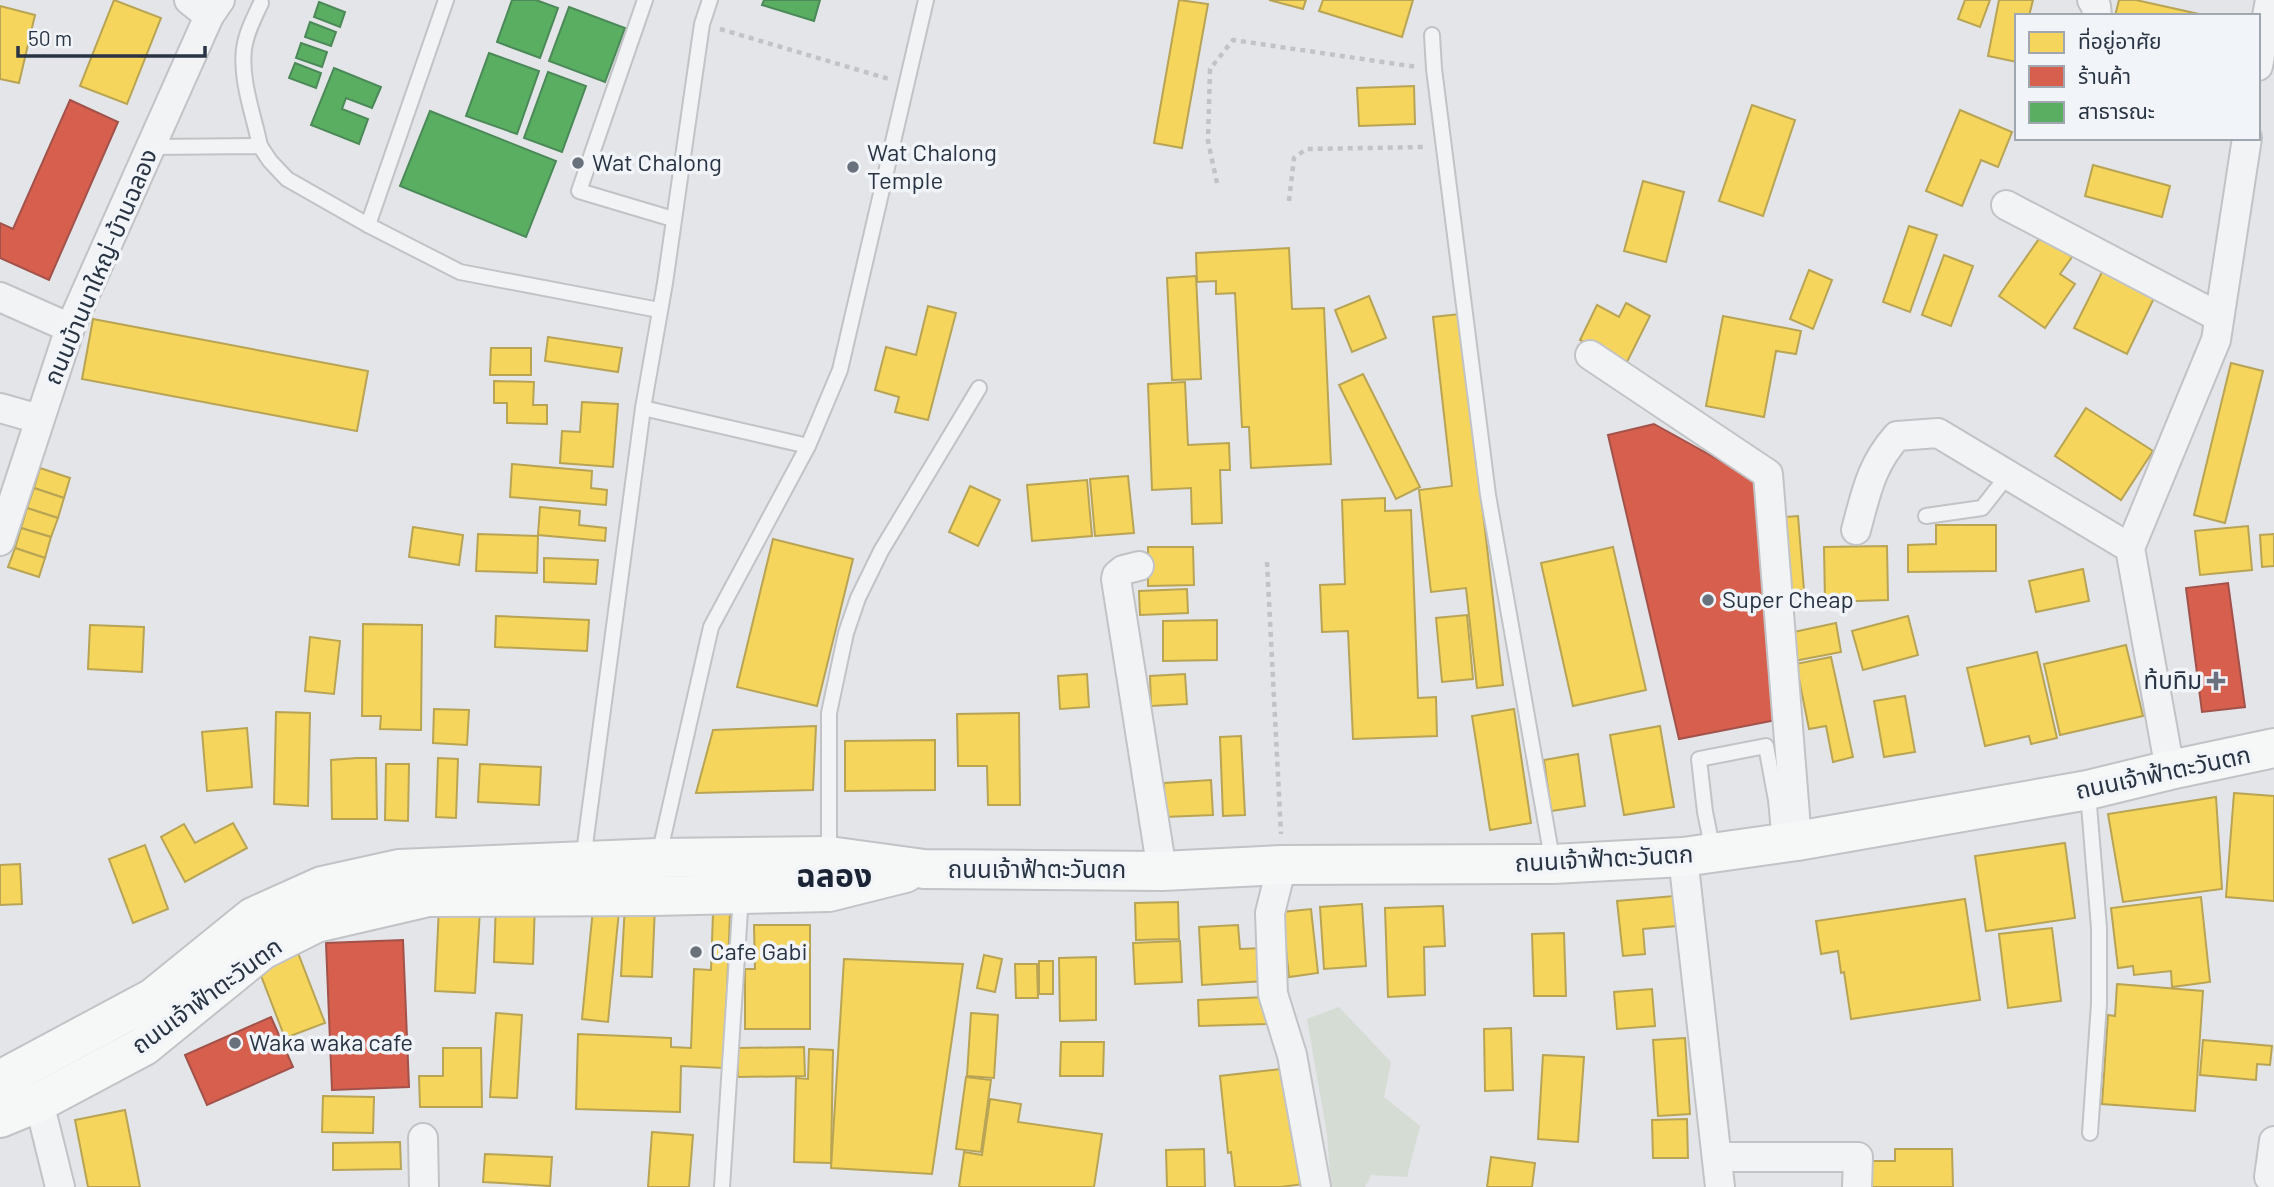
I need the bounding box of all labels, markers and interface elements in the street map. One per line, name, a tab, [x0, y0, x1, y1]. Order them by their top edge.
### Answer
scale bar	[18, 14, 205, 58]
legend	[2015, 14, 2260, 140]
text: 50 m	[28, 25, 72, 50]
text: ที่อยู่อาศัย	[2078, 27, 2162, 55]
text: ร้านค้า	[2078, 63, 2131, 88]
text: สาธารณะ	[2078, 98, 2155, 123]
place label: Wat Chalong Temple	[867, 137, 997, 194]
street label: ถนนบ้านนาใหญ่-บ้านฉลอง	[37, 144, 162, 389]
place label: Wat Chalong	[592, 147, 722, 176]
marker: Wat Chalong	[570, 155, 586, 171]
marker: Wat Chalong Temple	[845, 159, 861, 175]
place label: Super Cheap	[1722, 584, 1854, 613]
marker: Super Cheap	[1700, 592, 1716, 608]
place label: ท้บทิม	[2144, 665, 2202, 694]
marker: ท้บทิม	[2208, 673, 2224, 689]
street label: ถนนเจ้าฟ้าตะวันตก	[2072, 739, 2253, 804]
street label: ถนนเจ้าฟ้าตะวันตก	[1514, 838, 1694, 877]
street label: ถนนเจ้าฟ้าตะวันตก	[948, 854, 1126, 883]
district label: ฉลอง	[796, 855, 872, 893]
street label: ถนนเจ้าฟ้าตะวันตก	[125, 931, 287, 1059]
place label: Cafe Gabi	[710, 936, 808, 965]
marker: Cafe Gabi	[688, 944, 704, 960]
place label: Waka waka cafe	[249, 1027, 413, 1056]
marker: Waka waka cafe	[227, 1035, 243, 1051]

